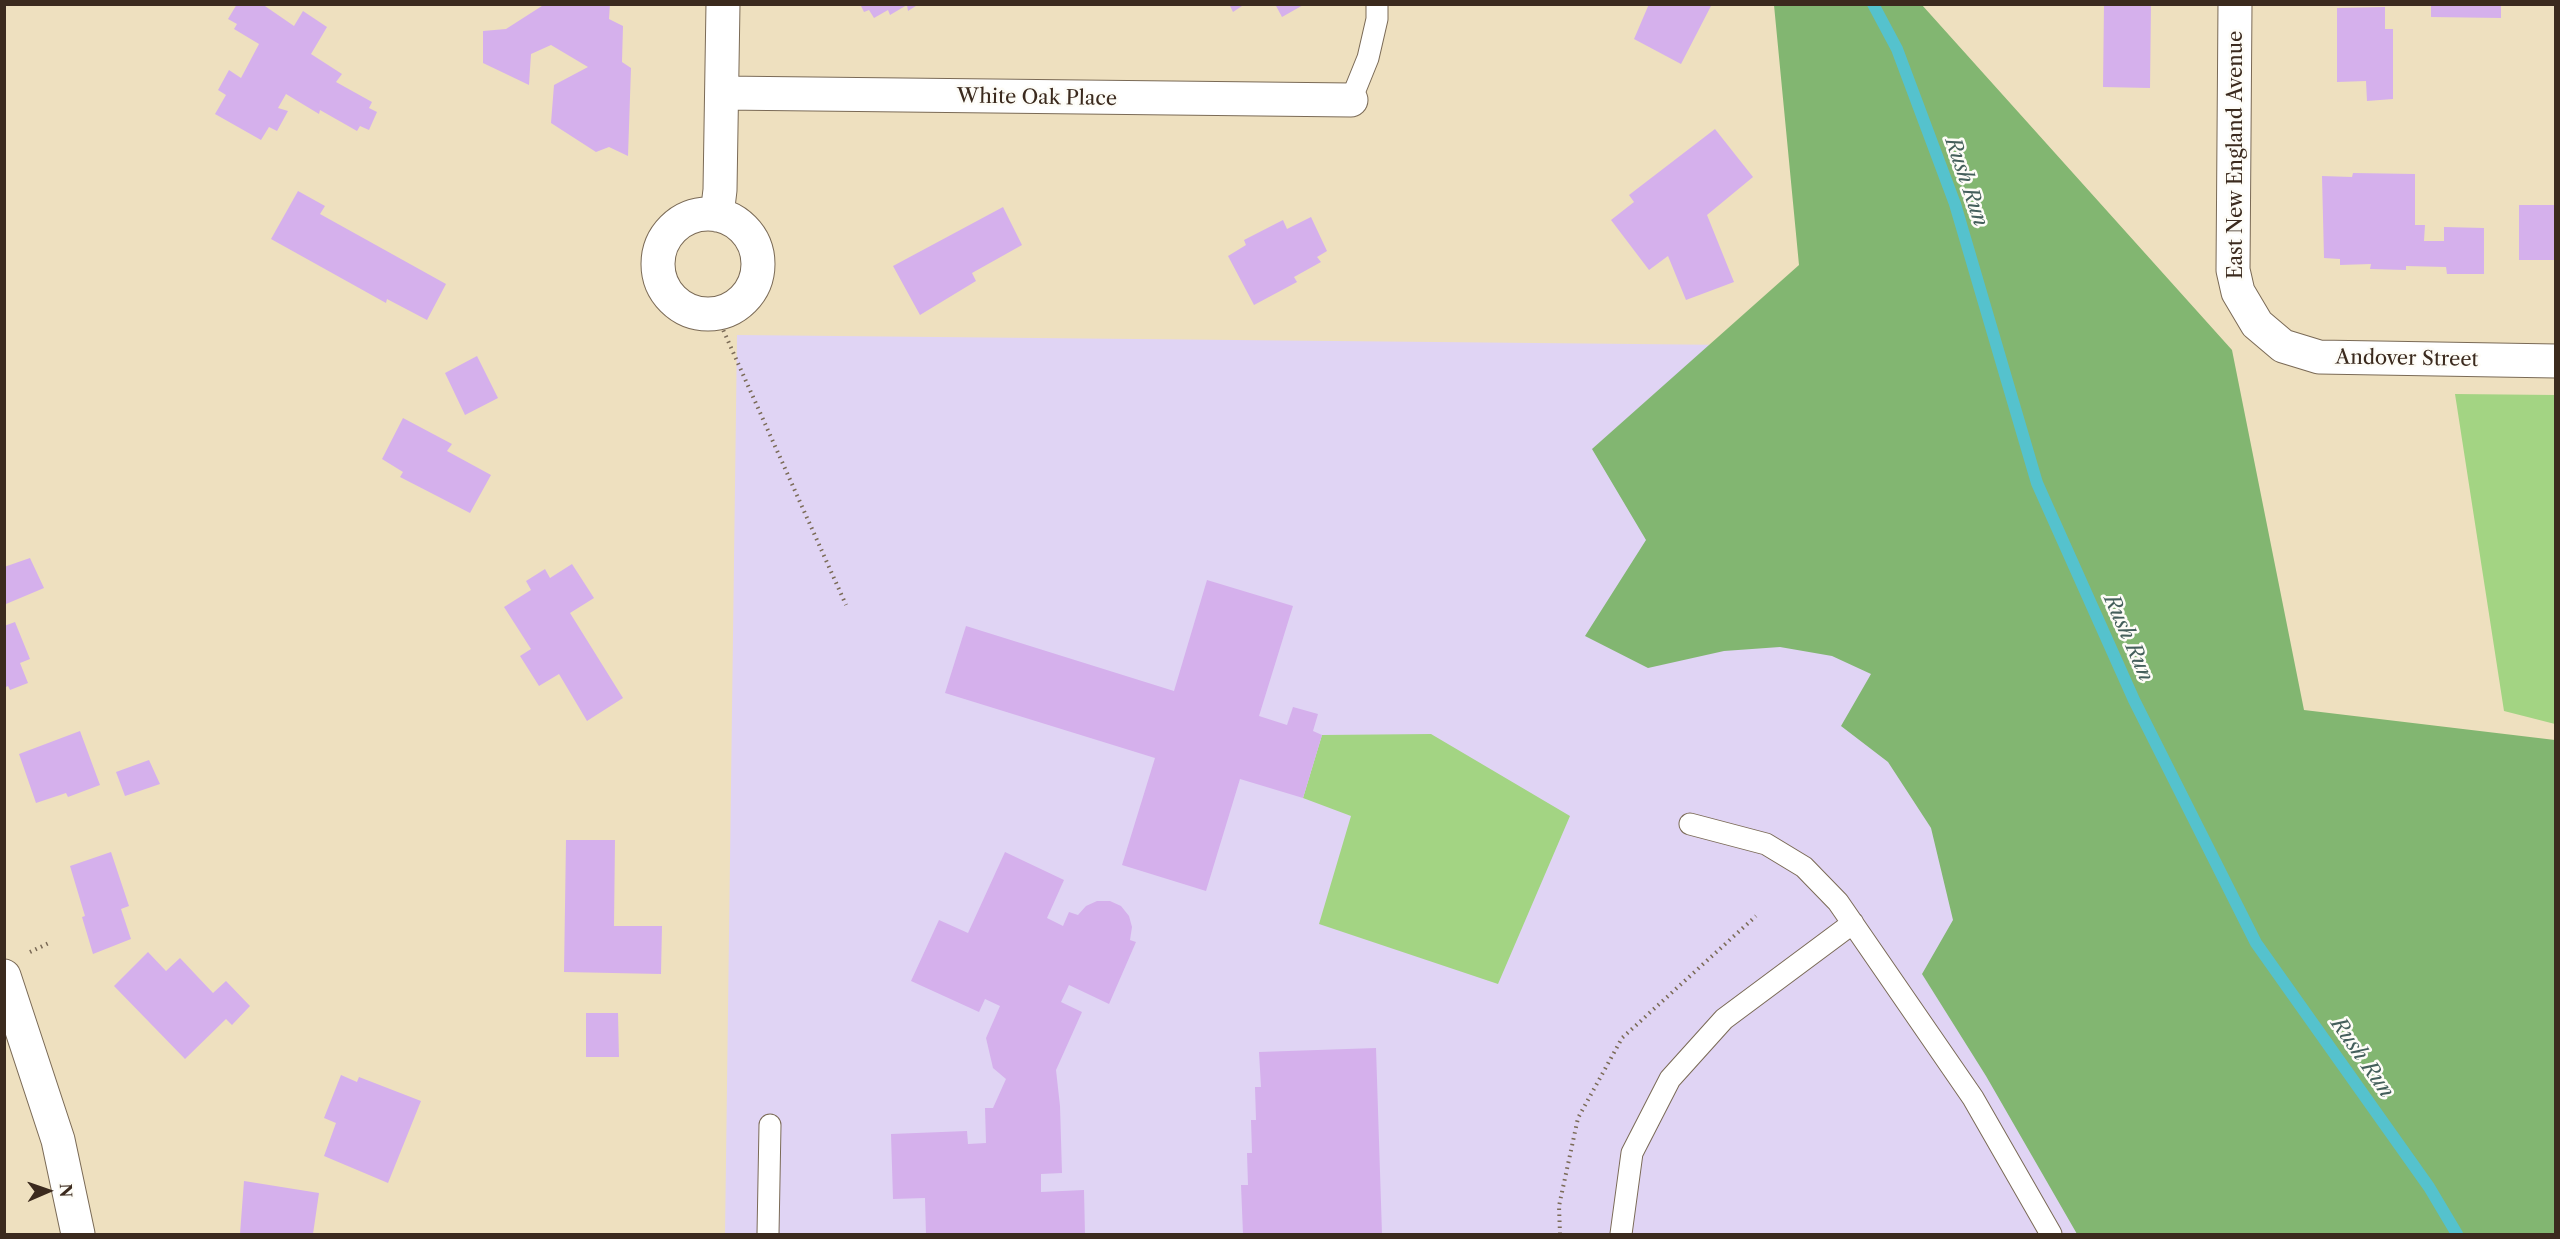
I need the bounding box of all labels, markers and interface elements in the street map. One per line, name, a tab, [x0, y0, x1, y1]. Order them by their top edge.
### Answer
street label: East New England Avenue	[2224, 31, 2248, 279]
street label: White Oak Place	[957, 85, 1117, 111]
water label: Rush Run	[1939, 134, 1993, 230]
street label: Andover Street	[2335, 346, 2479, 372]
water label: Rush Run	[2098, 591, 2158, 685]
water label: Rush Run	[2325, 1013, 2399, 1103]
north arrow	[18, 1161, 78, 1221]
text: N	[56, 1183, 76, 1198]

